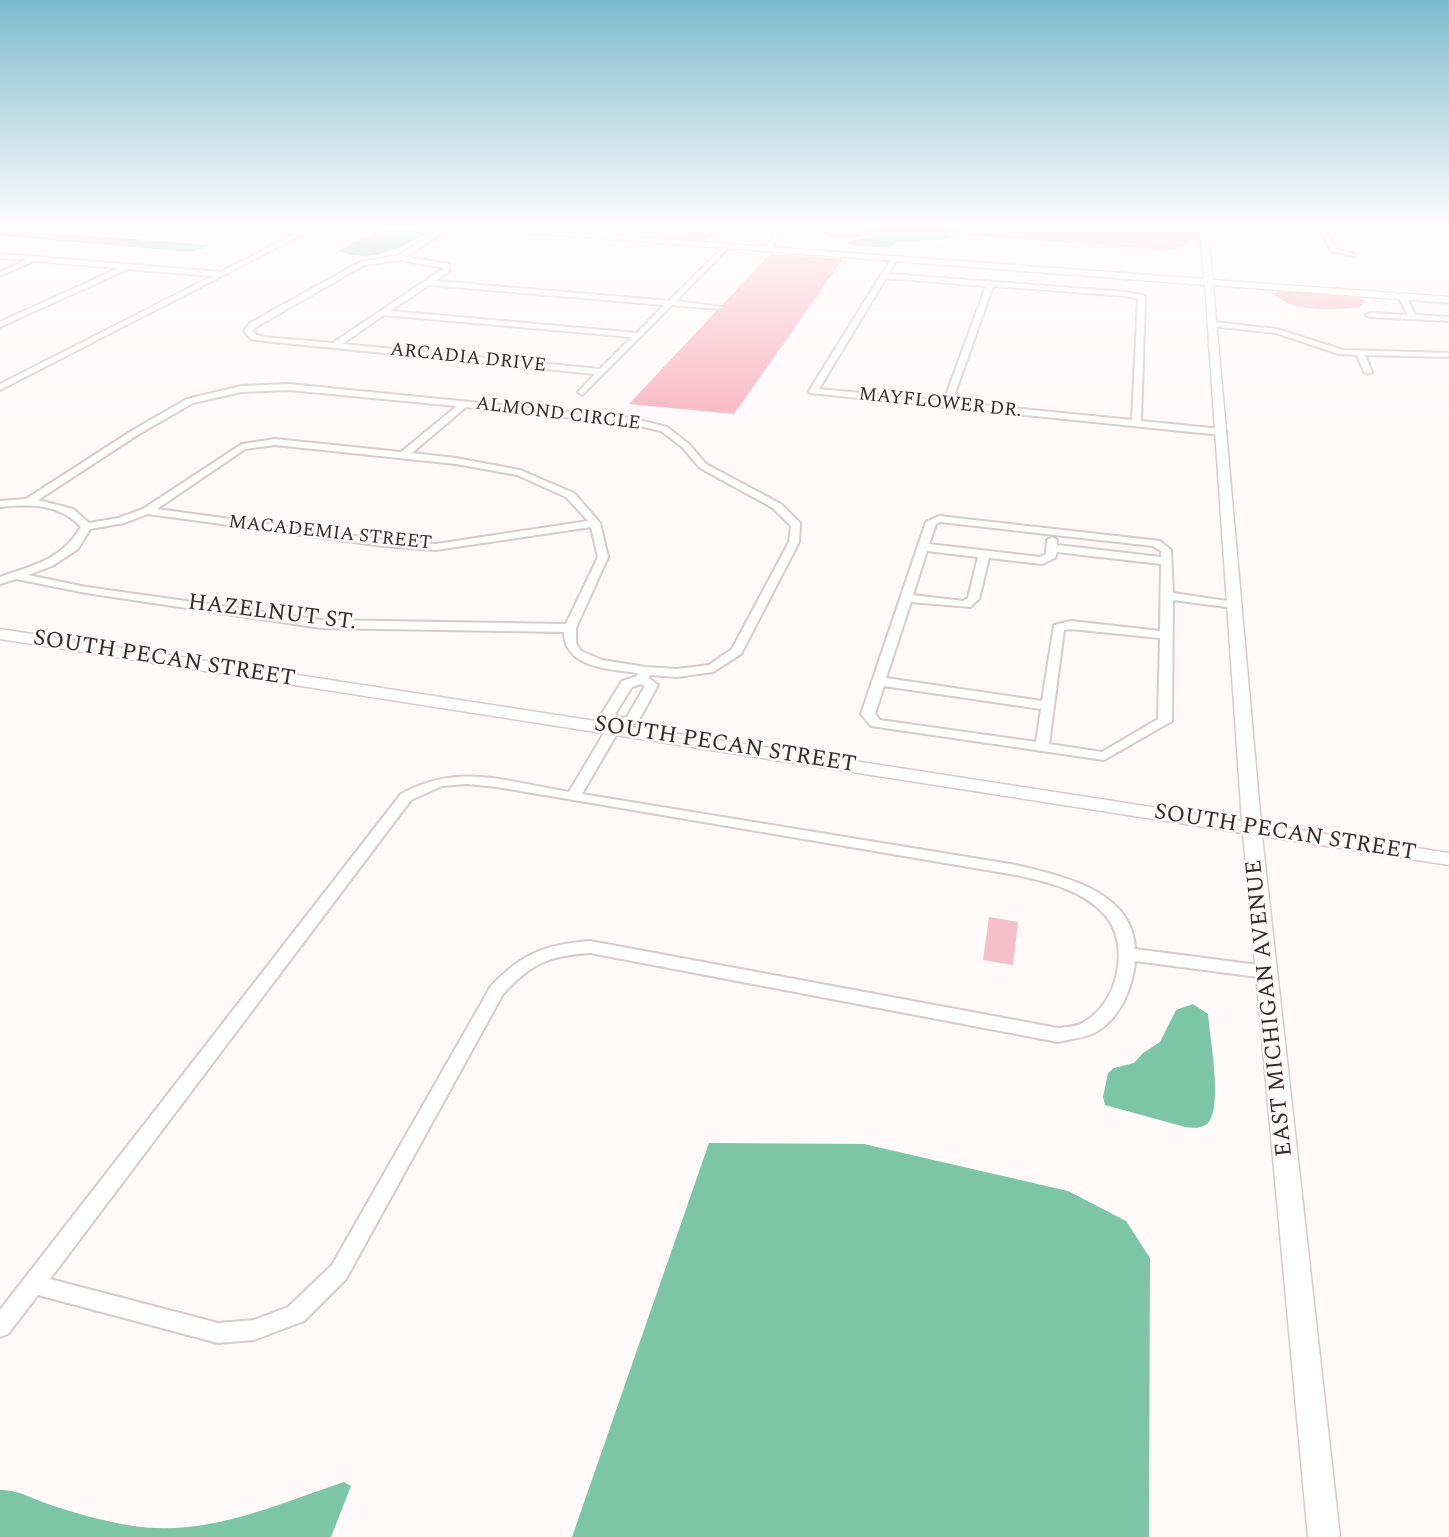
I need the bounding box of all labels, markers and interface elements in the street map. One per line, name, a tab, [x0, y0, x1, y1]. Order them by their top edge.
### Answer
street label: ARCADIA DRIVE	[389, 339, 547, 379]
street label: MAYFLOWER DR.	[857, 384, 1023, 424]
street label: ALMOND CIRCLE	[474, 394, 642, 436]
street label: MACADEMIA STREET	[227, 512, 433, 556]
street label: HAZELNUT ST.	[186, 590, 358, 638]
street label: SOUTH PECAN STREET	[31, 626, 297, 694]
street label: SOUTH PECAN STREET	[592, 712, 858, 780]
street label: SOUTH PECAN STREET	[1152, 800, 1418, 868]
street label: EAST MICHIGAN AVENUE	[1242, 858, 1300, 1158]

